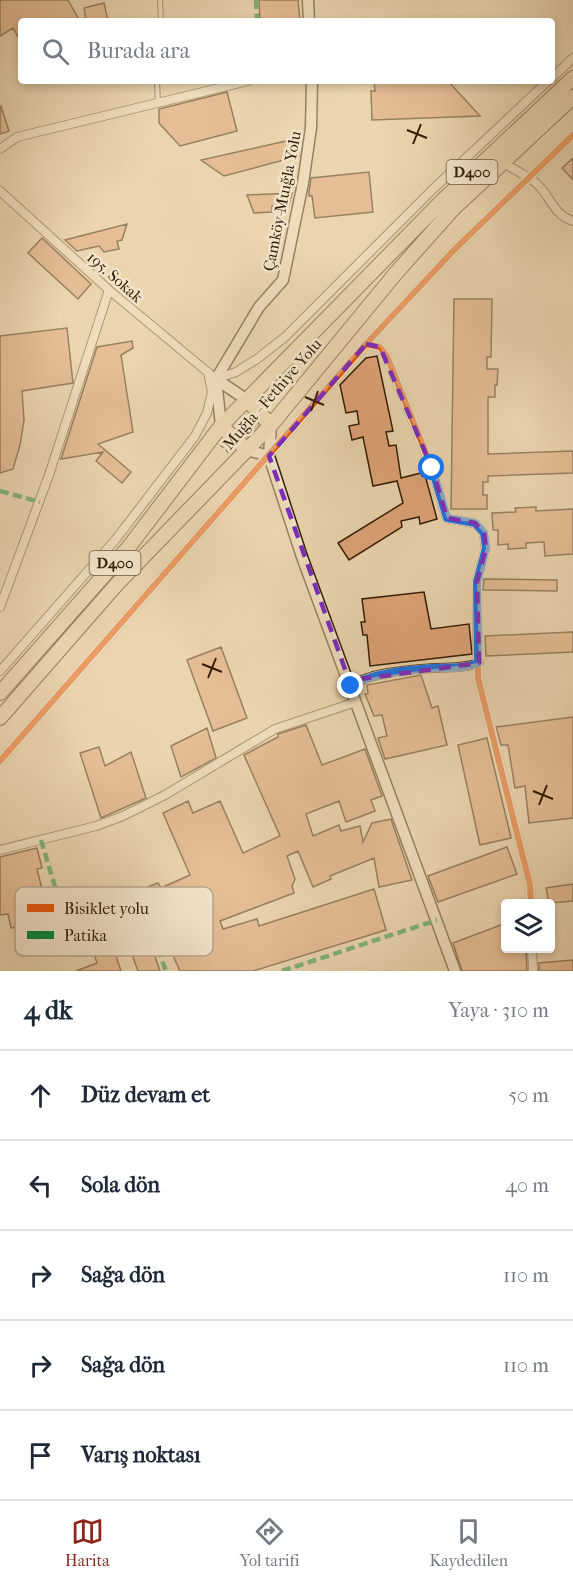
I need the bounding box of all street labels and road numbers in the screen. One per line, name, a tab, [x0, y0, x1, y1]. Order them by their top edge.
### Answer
street label: Çamköy-Muığla Yolu	[259, 129, 306, 273]
road number: D400	[446, 160, 498, 184]
street label: 195. Sokak	[83, 248, 147, 307]
street label: Muğla - Fethiye Yolu	[219, 335, 325, 453]
road number: D400	[90, 551, 140, 575]

